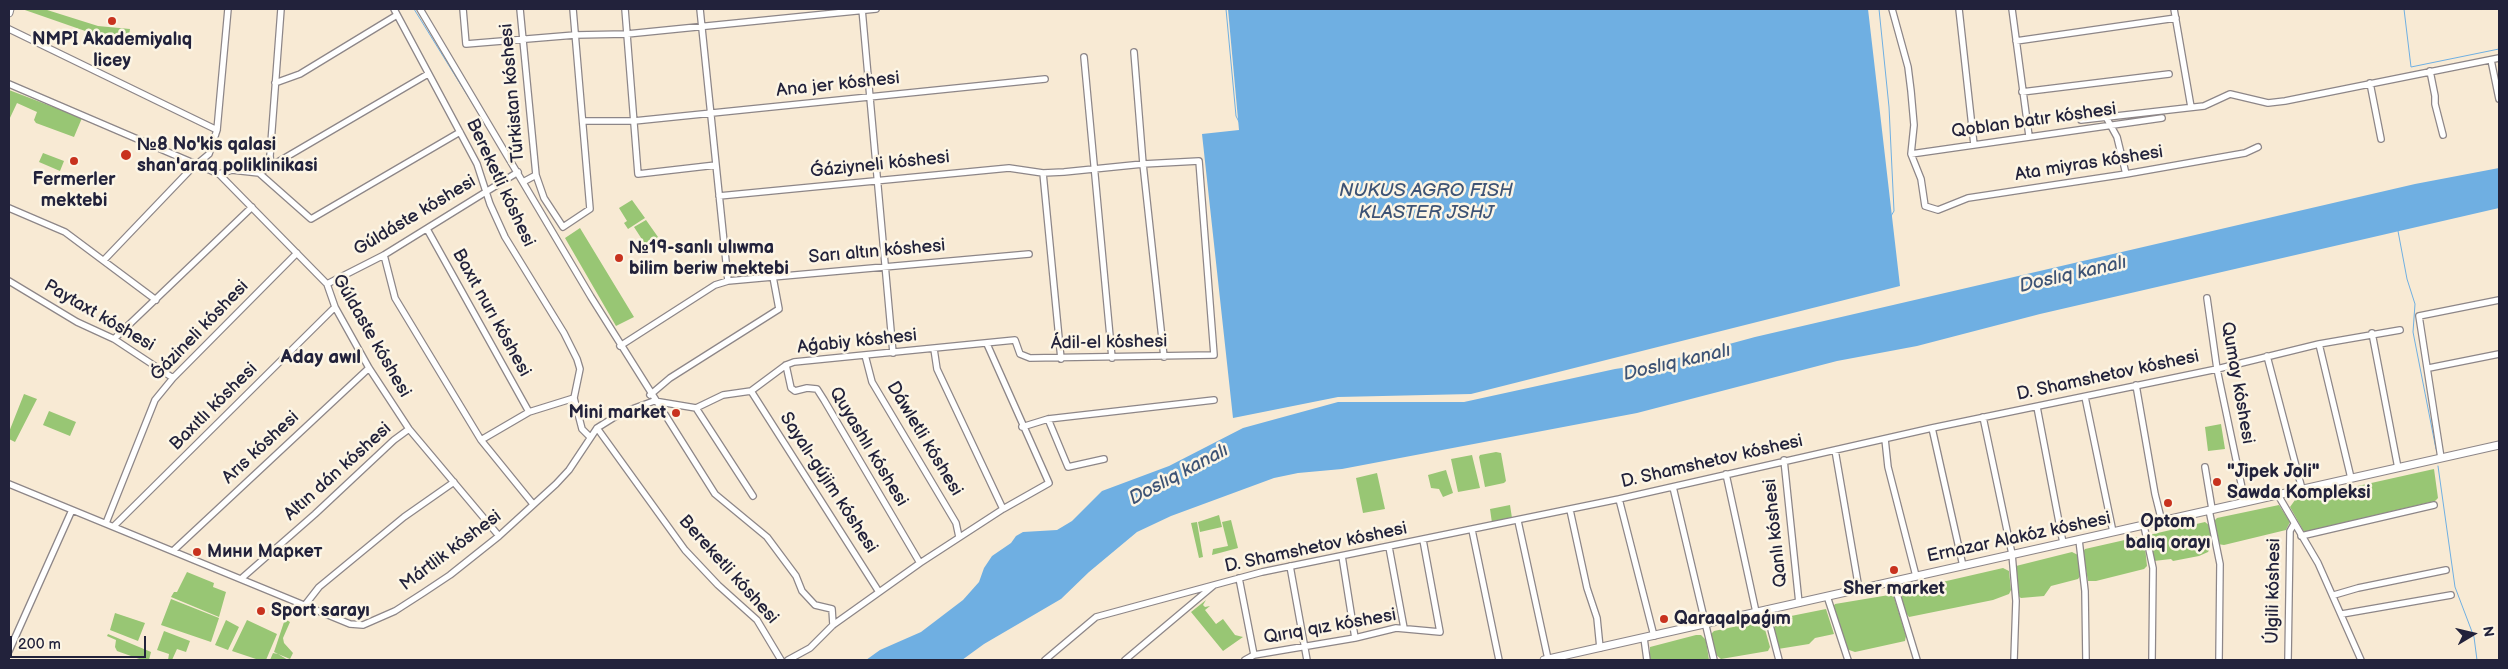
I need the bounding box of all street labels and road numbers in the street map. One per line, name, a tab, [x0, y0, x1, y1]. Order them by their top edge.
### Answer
street label: Túrkistan kóshesi	[496, 23, 530, 163]
street label: Ana jer kóshesi	[775, 68, 901, 102]
street label: Qoblan batır kóshesi	[1950, 99, 2118, 143]
street label: Bereketli kóshesi	[461, 115, 539, 251]
street label: Ata miyras kóshesi	[2013, 142, 2165, 186]
street label: Ǵáziyneli kóshesi	[809, 147, 951, 183]
street label: Gúldáste kóshesi	[350, 171, 480, 261]
street label: Sarı altın kóshesi	[808, 235, 946, 269]
street label: Baxıt nurı kóshesi	[447, 245, 535, 381]
street label: Gúldaste kóshesi	[327, 271, 415, 401]
street label: Paytaxt kóshesi	[40, 276, 158, 356]
street label: Ǵázineli kóshesi	[146, 276, 254, 386]
street label: Qumay kóshesi	[2216, 320, 2258, 446]
street label: Aǵabiy kóshesi	[796, 325, 918, 359]
street label: Ádil-el kóshesi	[1050, 331, 1168, 355]
street label: D. Shamshetov kóshesi	[2015, 346, 2201, 406]
street label: Baxıtlı kóshesi	[166, 359, 262, 455]
street label: Dáwletli kóshesi	[881, 378, 967, 500]
street label: Quyashlı kóshesi	[824, 383, 912, 511]
street label: Arıs kóshesi	[218, 407, 304, 489]
street label: Sayalı-gújim kóshesi	[774, 408, 882, 558]
street label: Altın dán kóshesi	[280, 418, 396, 526]
street label: D. Shamshetov kóshesi	[1619, 431, 1805, 493]
street label: Qanlı kóshesi	[1760, 478, 1792, 588]
street label: Mártlik kóshesi	[396, 506, 506, 596]
street label: Ernazar Alakóz kóshesi	[1925, 508, 2113, 568]
street label: Bereketli kóshesi	[673, 511, 783, 629]
street label: D. Shamshetov kóshesi	[1223, 518, 1409, 578]
street label: Úlgili kóshesi	[2262, 538, 2286, 644]
street label: Qırıq qız kóshesi	[1262, 605, 1398, 649]

